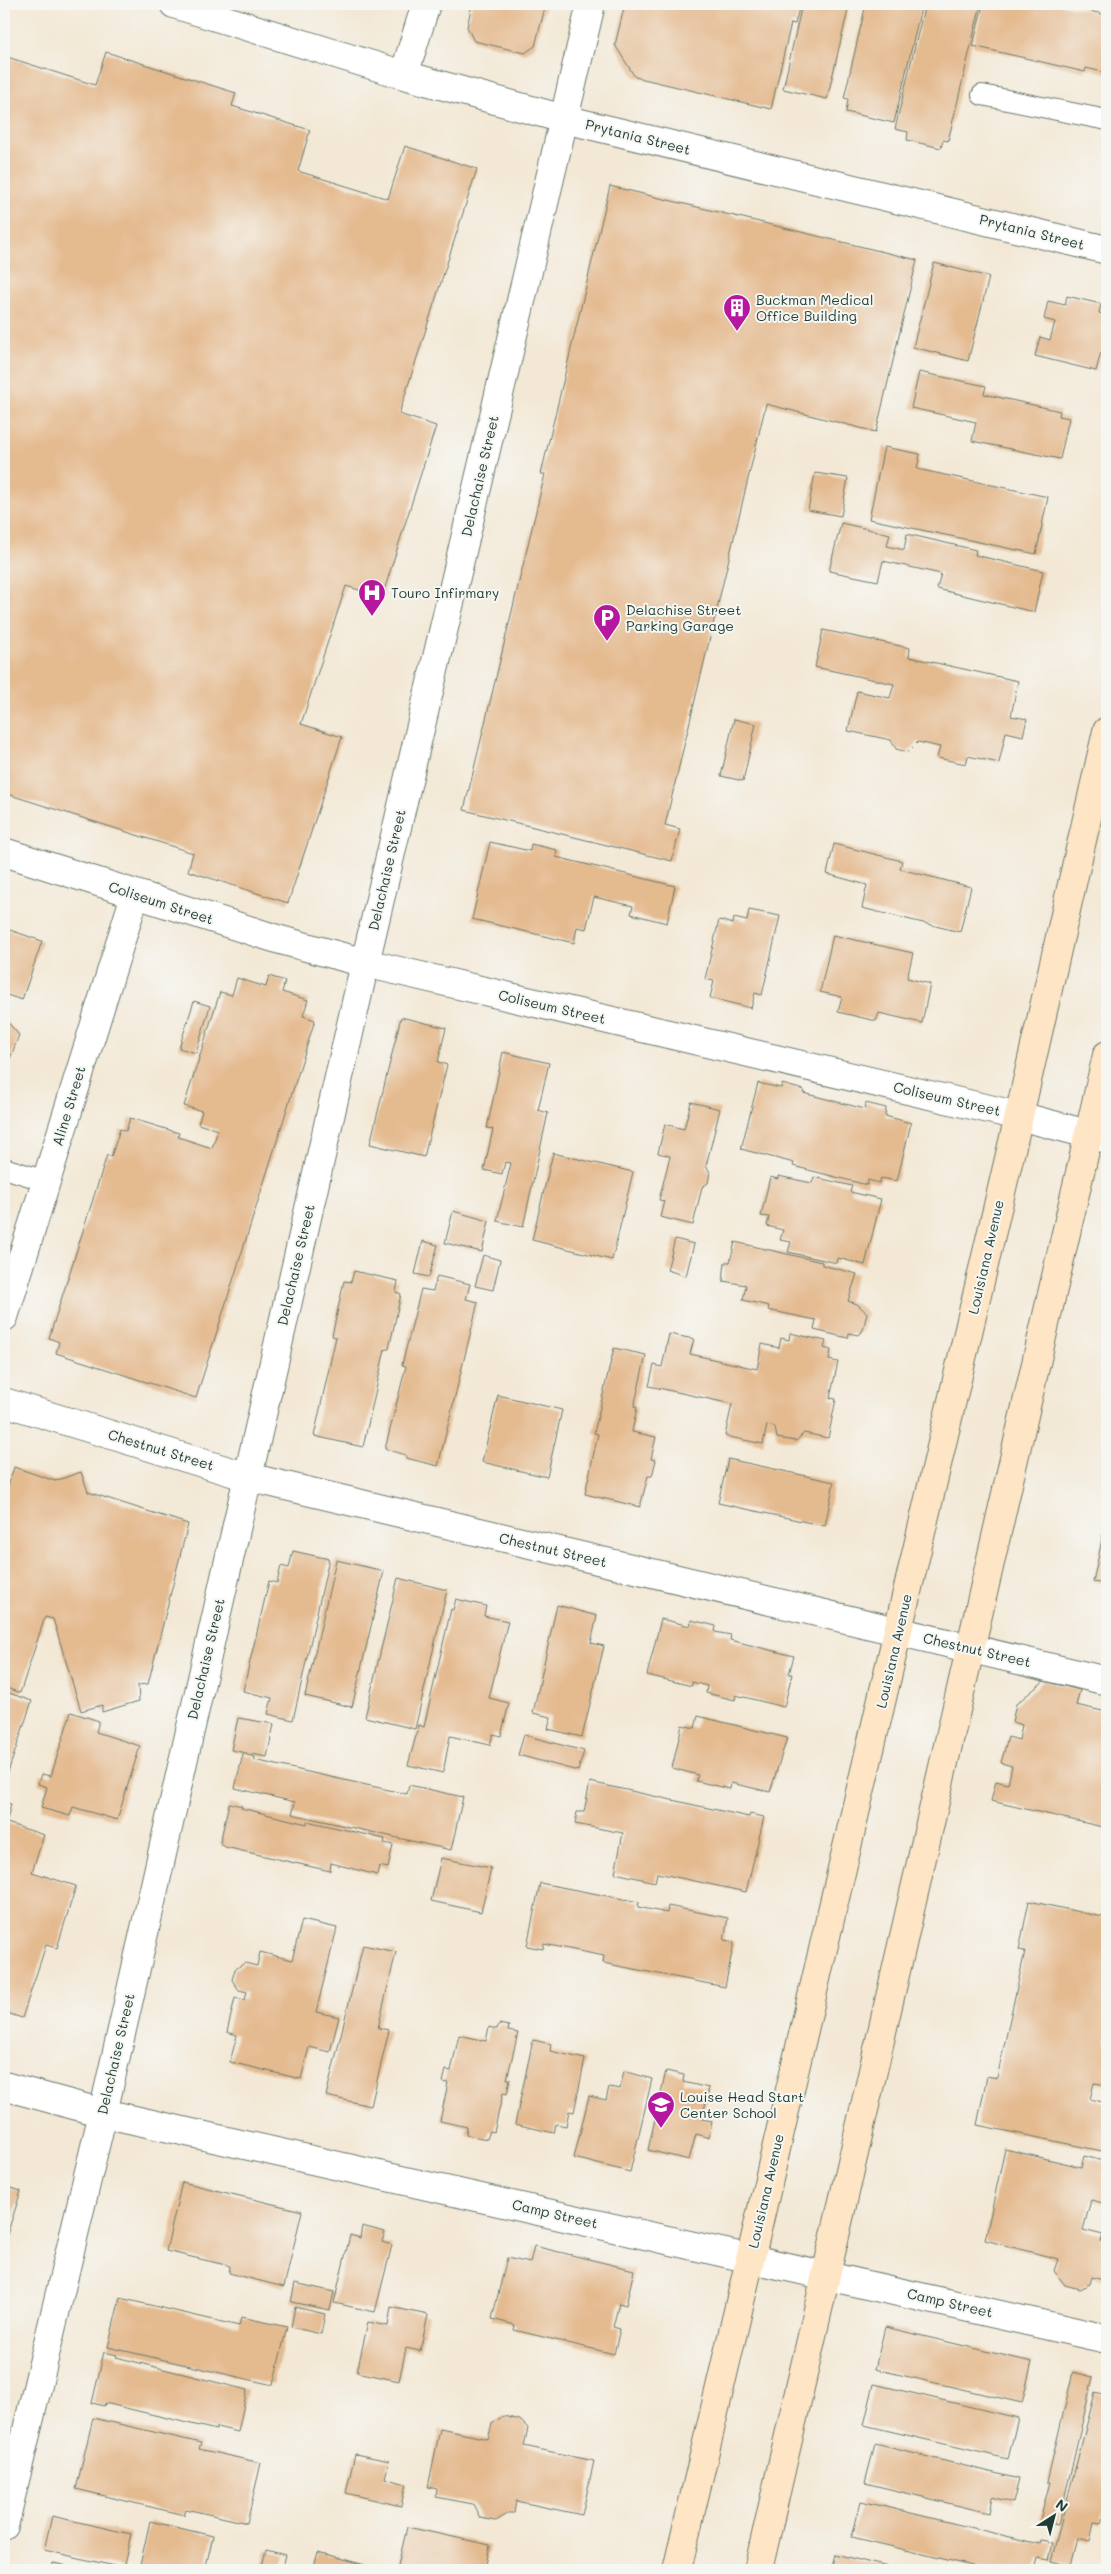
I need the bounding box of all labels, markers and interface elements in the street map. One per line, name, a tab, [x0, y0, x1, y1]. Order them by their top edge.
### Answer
street label: Prytania Street	[584, 114, 693, 159]
street label: Prytania Street	[978, 209, 1087, 254]
place label: Buckman Medical Office Building	[756, 290, 874, 325]
building icon: Buckman Medical Office Building	[722, 293, 752, 332]
street label: Delachaise Street	[456, 413, 503, 539]
hospital icon: Touro Infirmary	[357, 578, 387, 617]
place label: Touro Infirmary	[391, 583, 499, 602]
place label: Delachise Street Parking Garage	[626, 600, 741, 635]
parking icon: Delachise Street Parking Garage	[592, 603, 622, 642]
street label: Delachaise Street	[363, 807, 410, 933]
street label: Coliseum Street	[106, 877, 216, 928]
street label: Coliseum Street	[497, 985, 608, 1028]
street label: Aline Street	[47, 1063, 90, 1148]
street label: Coliseum Street	[892, 1077, 1003, 1120]
street label: Louisiana Avenue	[963, 1198, 1008, 1316]
street label: Delachaise Street	[272, 1202, 319, 1328]
street label: Chestnut Street	[106, 1424, 217, 1475]
street label: Chestnut Street	[497, 1528, 609, 1571]
street label: Louisiana Avenue	[871, 1592, 916, 1710]
street label: Delachaise Street	[182, 1596, 229, 1722]
street label: Chestnut Street	[921, 1628, 1033, 1671]
street label: Delachaise Street	[92, 1991, 139, 2117]
place label: Louise Head Start Center School	[680, 2087, 804, 2122]
school or university icon: Louise Head Start Center School	[646, 2090, 676, 2129]
street label: Louisiana Avenue	[743, 2132, 788, 2250]
street label: Camp Street	[510, 2194, 600, 2233]
street label: Camp Street	[905, 2283, 995, 2322]
north arrow	[1028, 2492, 1078, 2542]
text: N	[1052, 2494, 1072, 2516]

